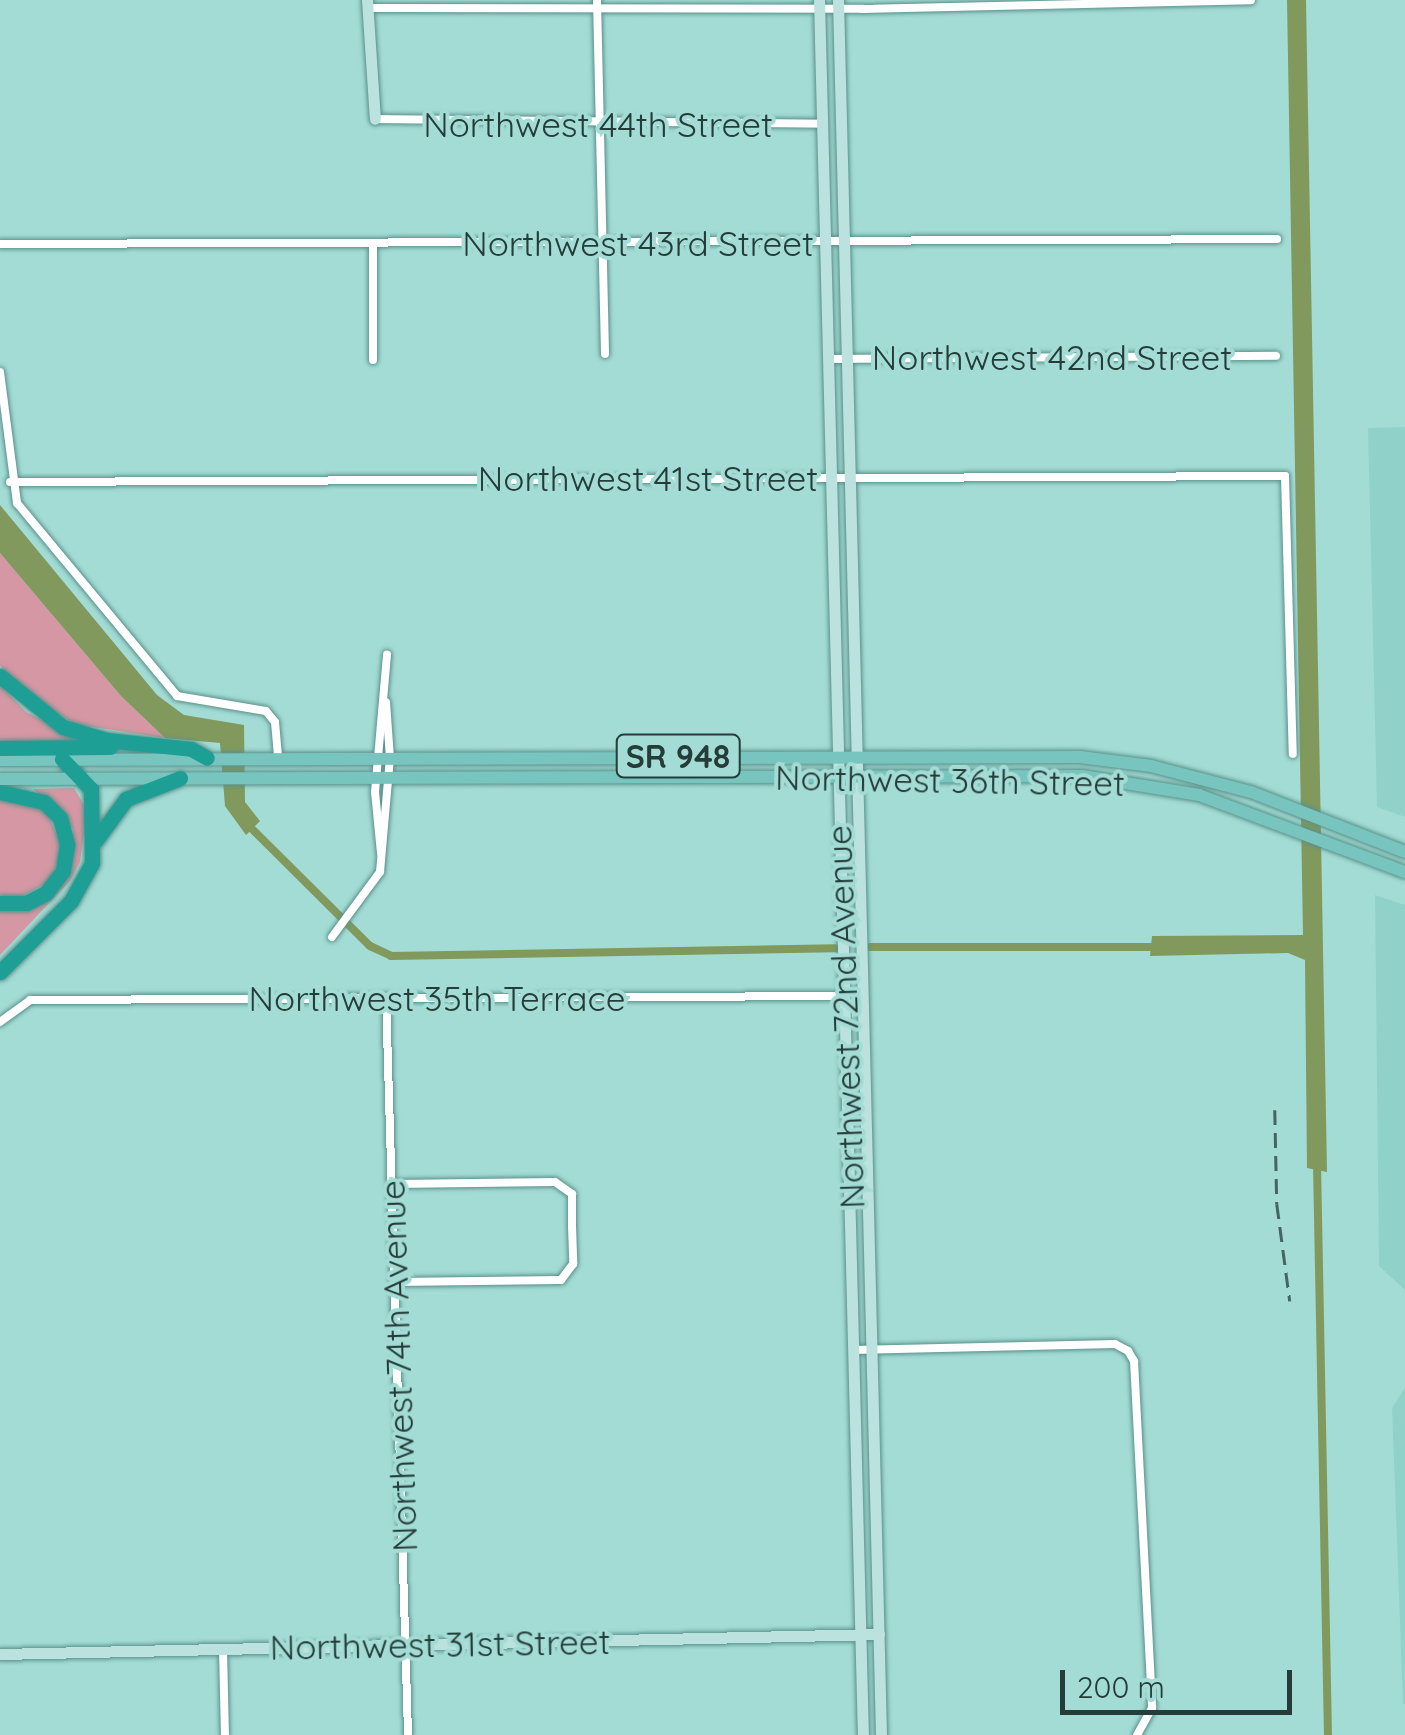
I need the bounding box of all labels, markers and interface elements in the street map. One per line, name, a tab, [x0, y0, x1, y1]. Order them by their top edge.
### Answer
street label: Northwest 44th Street	[423, 103, 773, 145]
street label: Northwest 43rd Street	[462, 222, 814, 264]
street label: Northwest 42nd Street	[872, 336, 1232, 378]
street label: Northwest 41st Street	[478, 457, 818, 499]
road number: SR 948	[616, 729, 740, 783]
street label: Northwest 36th Street	[775, 756, 1125, 804]
street label: Northwest 72nd Avenue	[817, 824, 873, 1210]
street label: Northwest 35th Terrace	[249, 977, 625, 1019]
street label: Northwest 74th Avenue	[371, 1179, 425, 1553]
street label: Northwest 31st Street	[269, 1620, 611, 1668]
scale bar	[1065, 1650, 1298, 1712]
text: 200 m	[1077, 1668, 1165, 1706]

